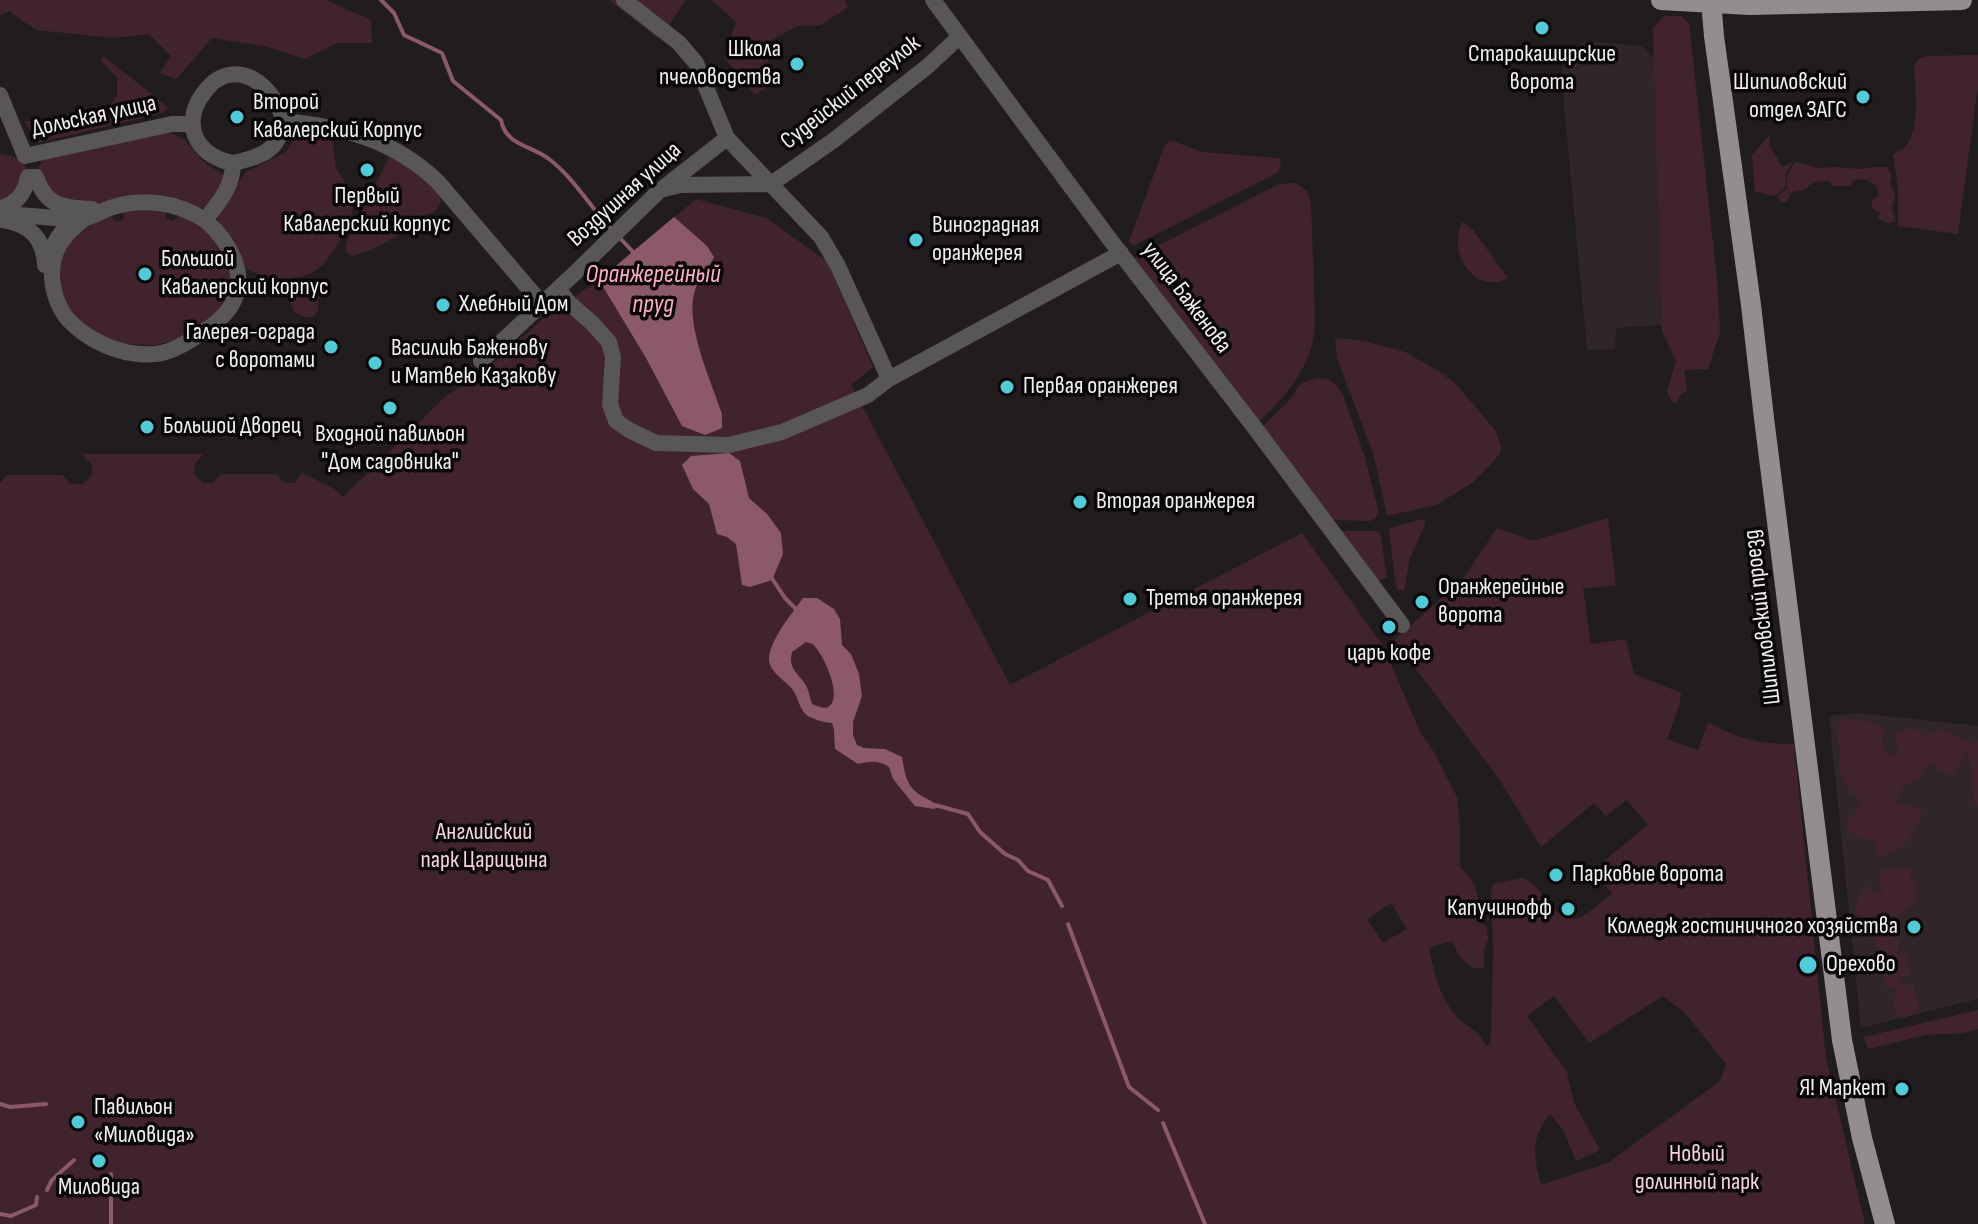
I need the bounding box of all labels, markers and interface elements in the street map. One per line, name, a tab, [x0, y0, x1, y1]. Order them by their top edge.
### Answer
marker: Старокаширские ворота	[1533, 19, 1551, 37]
street label: Судейский переулок	[776, 30, 926, 156]
place label: Школа пчеловодства	[659, 36, 781, 92]
place label: Старокаширские ворота	[1468, 41, 1616, 97]
marker: Школа пчеловодства	[788, 55, 806, 73]
place label: Шипиловский отдел ЗАГС	[1733, 69, 1847, 125]
marker: Шипиловский отдел ЗАГС	[1854, 88, 1872, 106]
place label: Второй Кавалерский Корпус	[253, 89, 422, 145]
street label: Дольская улица	[29, 90, 159, 144]
marker: Второй Кавалерский Корпус	[228, 108, 246, 126]
street label: Воздушная улица	[562, 136, 688, 254]
marker: Первый Кавалерский корпус	[358, 161, 376, 179]
place label: Первый Кавалерский корпус	[283, 183, 451, 239]
place label: Виноградная оранжерея	[932, 212, 1039, 268]
marker: Виноградная оранжерея	[907, 231, 925, 249]
street label: улица Баженова	[1135, 237, 1237, 359]
place label: Большой Кавалерский корпус	[161, 246, 328, 302]
water label: Оранжерейный пруд	[585, 259, 721, 320]
marker: Большой Кавалерский корпус	[136, 265, 154, 283]
place label: Хлебный Дом	[459, 291, 568, 319]
marker: Хлебный Дом	[434, 296, 452, 314]
place label: Галерея-ограда с воротами	[186, 319, 315, 375]
place label: Василию Баженову и Матвею Казакову	[391, 335, 557, 391]
marker: Галерея-ограда с воротами	[322, 338, 340, 356]
marker: Василию Баженову и Матвею Казакову	[366, 354, 384, 372]
place label: Первая оранжерея	[1023, 373, 1178, 401]
marker: Первая оранжерея	[998, 378, 1016, 396]
marker: Входной павильон "Дом садовника"	[381, 399, 399, 417]
place label: Большой Дворец	[163, 413, 301, 441]
marker: Большой Дворец	[138, 418, 156, 436]
place label: Входной павильон "Дом садовника"	[315, 421, 465, 477]
place label: Вторая оранжерея	[1096, 488, 1255, 516]
marker: Вторая оранжерея	[1071, 493, 1089, 511]
street label: Шипиловский проезд	[1738, 528, 1788, 706]
place label: Оранжерейные ворота	[1438, 574, 1565, 630]
place label: Третья оранжерея	[1146, 585, 1302, 613]
marker: Третья оранжерея	[1121, 590, 1139, 608]
marker: Оранжерейные ворота	[1413, 593, 1431, 611]
marker: царь кофе	[1380, 618, 1398, 636]
place label: царь кофе	[1347, 640, 1431, 668]
park label: Английский парк Царицына	[421, 819, 547, 875]
place label: Парковые ворота	[1572, 861, 1724, 889]
marker: Парковые ворота	[1547, 866, 1565, 884]
place label: Капучинофф	[1447, 895, 1552, 923]
marker: Капучинофф	[1559, 900, 1577, 918]
place label: Колледж гостиничного хозяйcтва	[1607, 913, 1898, 941]
marker: Колледж гостиничного хозяйcтва	[1905, 918, 1923, 936]
place label: Орехово	[1826, 951, 1896, 979]
marker: Орехово	[1797, 954, 1819, 976]
place label: Я! Маркет	[1799, 1075, 1886, 1103]
marker: Я! Маркет	[1893, 1080, 1911, 1098]
place label: Павильон «Миловида»	[94, 1094, 195, 1150]
marker: Павильон «Миловида»	[69, 1113, 87, 1131]
park label: Новый долинный парк	[1635, 1141, 1759, 1197]
marker: Миловида	[90, 1152, 108, 1170]
place label: Миловида	[58, 1174, 140, 1202]

